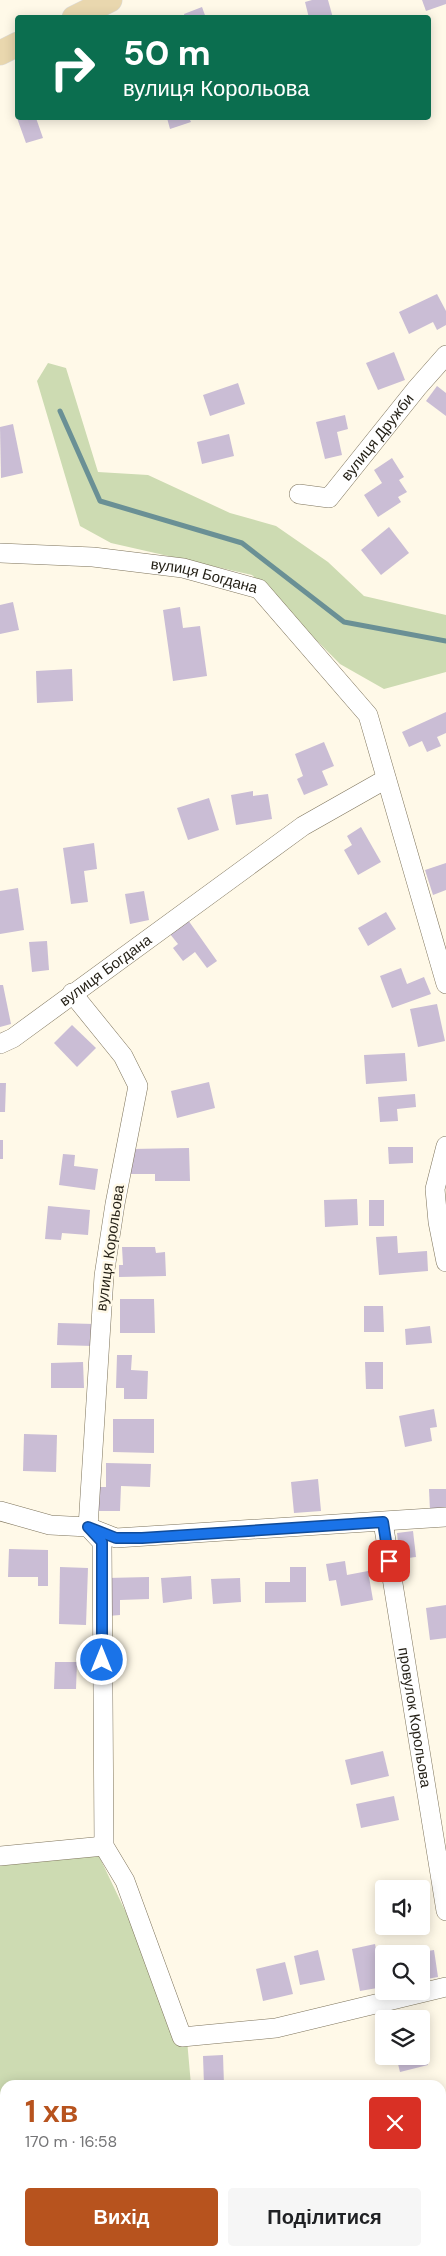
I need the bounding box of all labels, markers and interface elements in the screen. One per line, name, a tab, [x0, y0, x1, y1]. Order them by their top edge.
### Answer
text: 50 m	[123, 30, 211, 76]
icon: right	[40, 35, 105, 100]
text: вулиця Корольова	[123, 74, 309, 103]
street label: вулиця Дружби	[337, 390, 418, 485]
street label: вулиця Богдана	[150, 554, 260, 598]
street label: вулиця Богдана	[56, 930, 156, 1011]
street label: вулиця Корольова	[91, 1183, 129, 1312]
pin	[368, 1540, 410, 1582]
icon: arrive	[375, 1547, 403, 1575]
position arrow	[75, 1633, 127, 1685]
street label: провулок Корольова	[393, 1646, 436, 1790]
map controls	[375, 1880, 430, 2065]
button: sound	[375, 1880, 430, 1935]
button: search	[375, 1945, 430, 2000]
button: layers	[375, 2010, 430, 2065]
text: 1 хв	[25, 2092, 78, 2131]
button: close	[369, 2097, 421, 2149]
text: 170 m · 16:58	[25, 2131, 117, 2152]
button: Вихід	[25, 2188, 218, 2246]
button: Поділитися	[228, 2188, 421, 2246]

